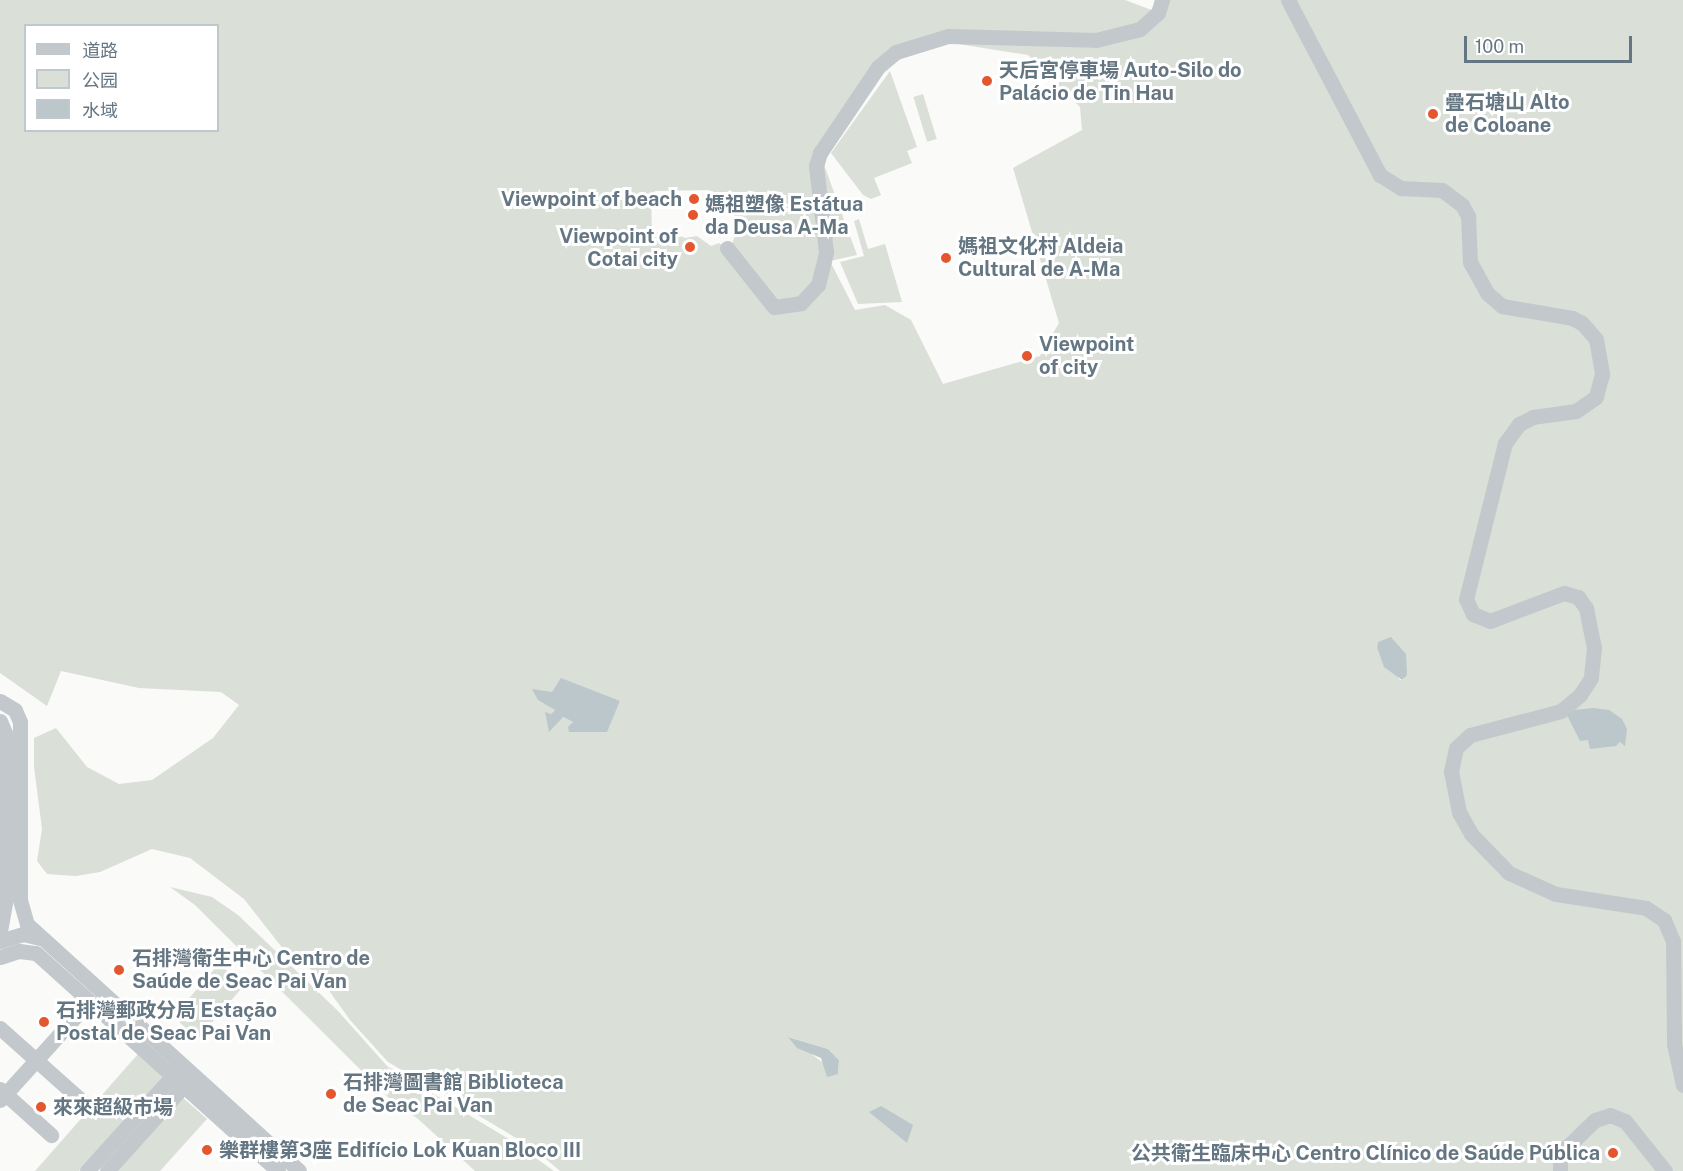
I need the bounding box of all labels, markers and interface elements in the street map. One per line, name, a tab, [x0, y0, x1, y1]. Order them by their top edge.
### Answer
legend	[24, 24, 219, 132]
scale bar	[1467, 24, 1635, 62]
text: 100 m	[1475, 36, 1524, 57]
text: 道路	[82, 40, 118, 61]
place label: 天后宮停車場 Auto-Silo do Palácio de Tin Hau	[999, 58, 1242, 105]
text: 公园	[82, 70, 118, 91]
marker: 天后宮停車場 Auto-Silo do Palácio de Tin Hau	[980, 74, 994, 88]
place label: 疊石塘山 Alto de Coloane	[1445, 90, 1569, 137]
text: 水域	[82, 100, 118, 121]
marker: 疊石塘山 Alto de Coloane	[1426, 107, 1440, 121]
place label: Viewpoint of beach	[501, 187, 682, 211]
marker: Viewpoint of beach	[687, 192, 701, 206]
place label: 媽祖塑像 Estátua da Deusa A-Ma	[705, 192, 863, 239]
marker: 媽祖塑像 Estátua da Deusa A-Ma	[686, 208, 700, 222]
place label: Viewpoint of Cotai city	[559, 224, 678, 271]
place label: 媽祖文化村 Aldeia Cultural de A-Ma	[958, 234, 1123, 281]
marker: Viewpoint of Cotai city	[683, 240, 697, 254]
marker: 媽祖文化村 Aldeia Cultural de A-Ma	[939, 251, 953, 265]
place label: Viewpoint of city	[1039, 332, 1134, 379]
marker: Viewpoint of city	[1020, 349, 1034, 363]
place label: 石排灣衛生中心 Centro de Saúde de Seac Pai Van	[132, 946, 370, 993]
marker: 石排灣衛生中心 Centro de Saúde de Seac Pai Van	[110, 961, 128, 979]
place label: 石排灣郵政分局 Estação Postal de Seac Pai Van	[56, 999, 277, 1046]
marker: 石排灣郵政分局 Estação Postal de Seac Pai Van	[37, 1015, 51, 1029]
place label: 石排灣圖書館 Biblioteca de Seac Pai Van	[343, 1070, 564, 1117]
marker: 石排灣圖書館 Biblioteca de Seac Pai Van	[324, 1087, 338, 1101]
place label: 來來超級市場	[53, 1095, 173, 1119]
marker: 來來超級市場	[34, 1100, 48, 1114]
place label: 樂群樓第3座 Edifício Lok Kuan Bloco III	[219, 1138, 581, 1162]
place label: 公共衛生臨床中心 Centro Clínico de Saúde Pública	[1131, 1141, 1600, 1165]
marker: 樂群樓第3座 Edifício Lok Kuan Bloco III	[200, 1143, 214, 1157]
marker: 公共衛生臨床中心 Centro Clínico de Saúde Pública	[1604, 1144, 1622, 1162]

